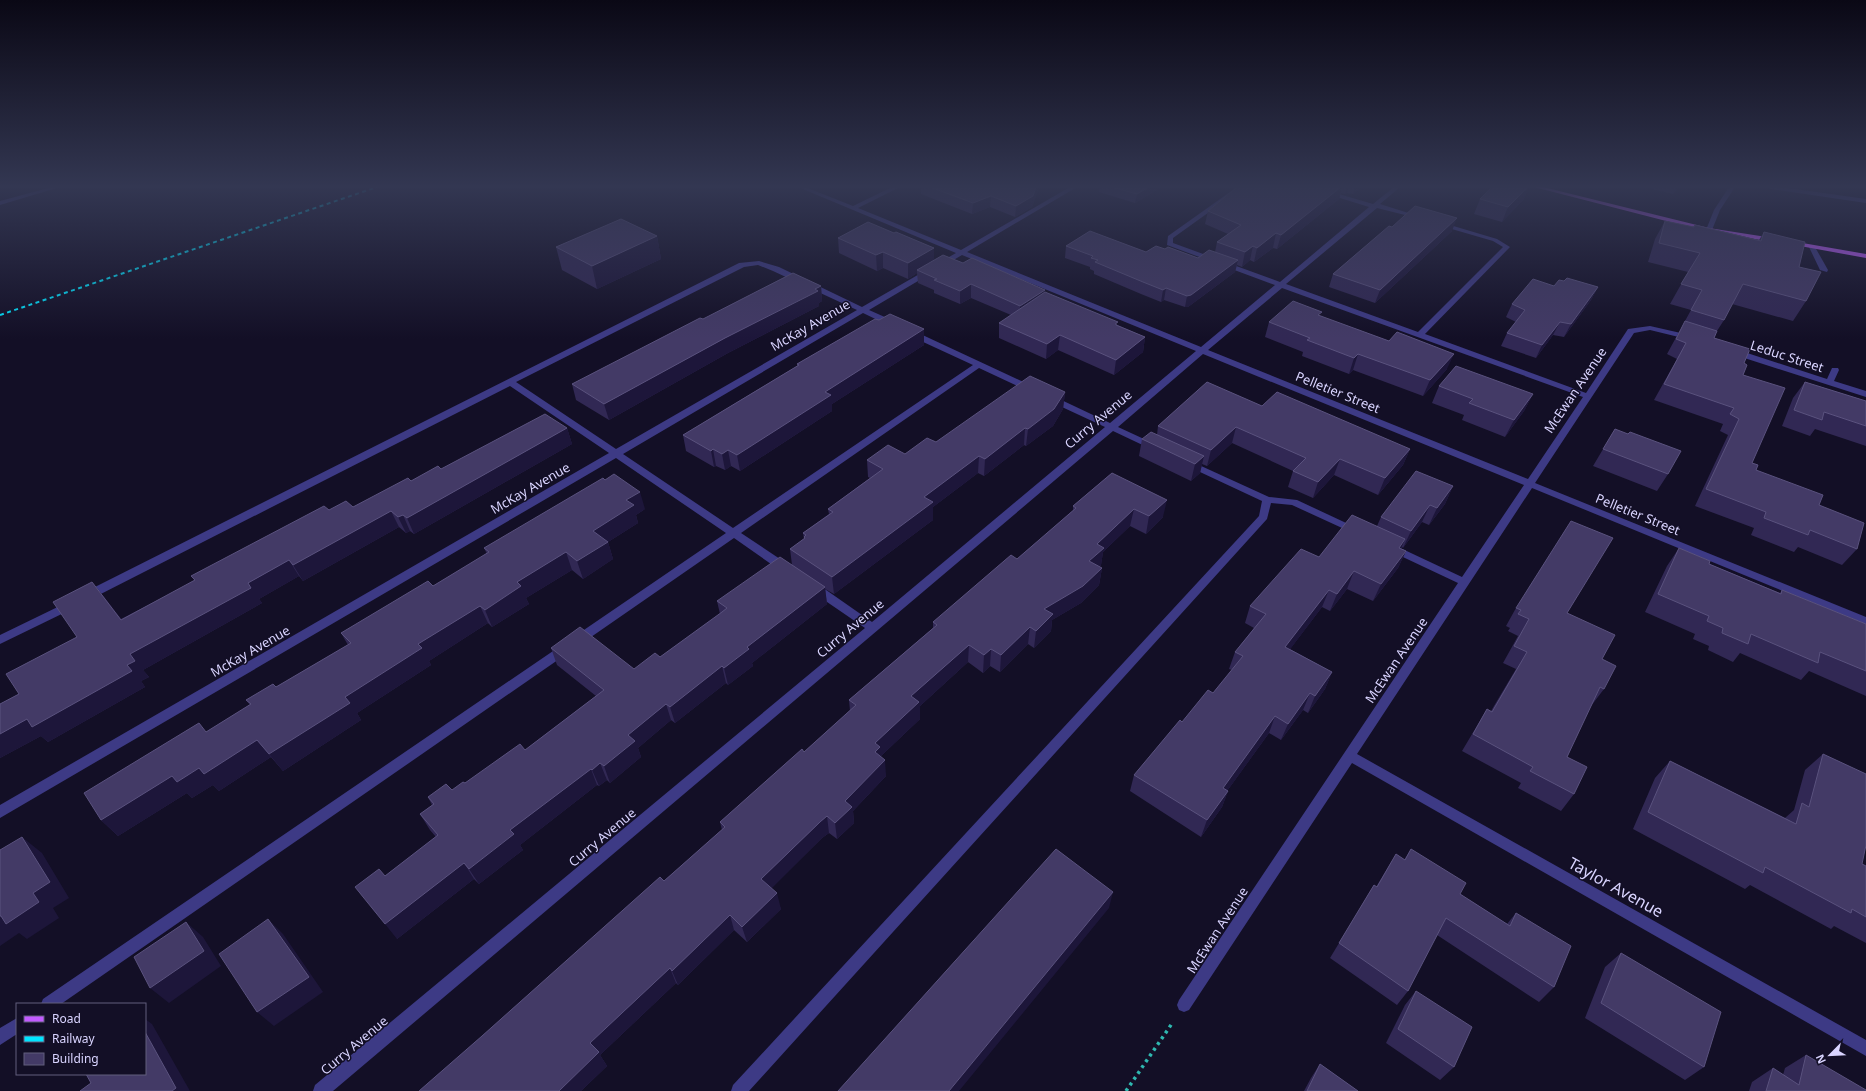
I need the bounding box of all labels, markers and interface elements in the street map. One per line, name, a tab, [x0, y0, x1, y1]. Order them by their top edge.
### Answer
street label: McKay Avenue	[767, 295, 853, 355]
street label: Leduc Street	[1748, 336, 1826, 376]
street label: McEwan Avenue	[1540, 344, 1610, 436]
street label: Pelletier Street	[1293, 367, 1383, 417]
street label: Curry Avenue	[1061, 386, 1135, 452]
street label: McKay Avenue	[487, 458, 573, 518]
street label: Pelletier Street	[1593, 489, 1683, 539]
street label: Curry Avenue	[813, 595, 887, 661]
street label: McEwan Avenue	[1361, 614, 1431, 706]
street label: McKay Avenue	[207, 621, 293, 681]
street label: Curry Avenue	[565, 804, 639, 870]
street label: Taylor Avenue	[1565, 852, 1667, 922]
street label: McEwan Avenue	[1182, 883, 1252, 977]
legend	[16, 1003, 146, 1075]
text: Road	[52, 1010, 81, 1027]
street label: Curry Avenue	[317, 1012, 391, 1078]
text: Railway	[52, 1030, 96, 1047]
north arrow	[1810, 1035, 1850, 1075]
text: Building	[52, 1050, 99, 1067]
text: N	[1812, 1052, 1829, 1066]

